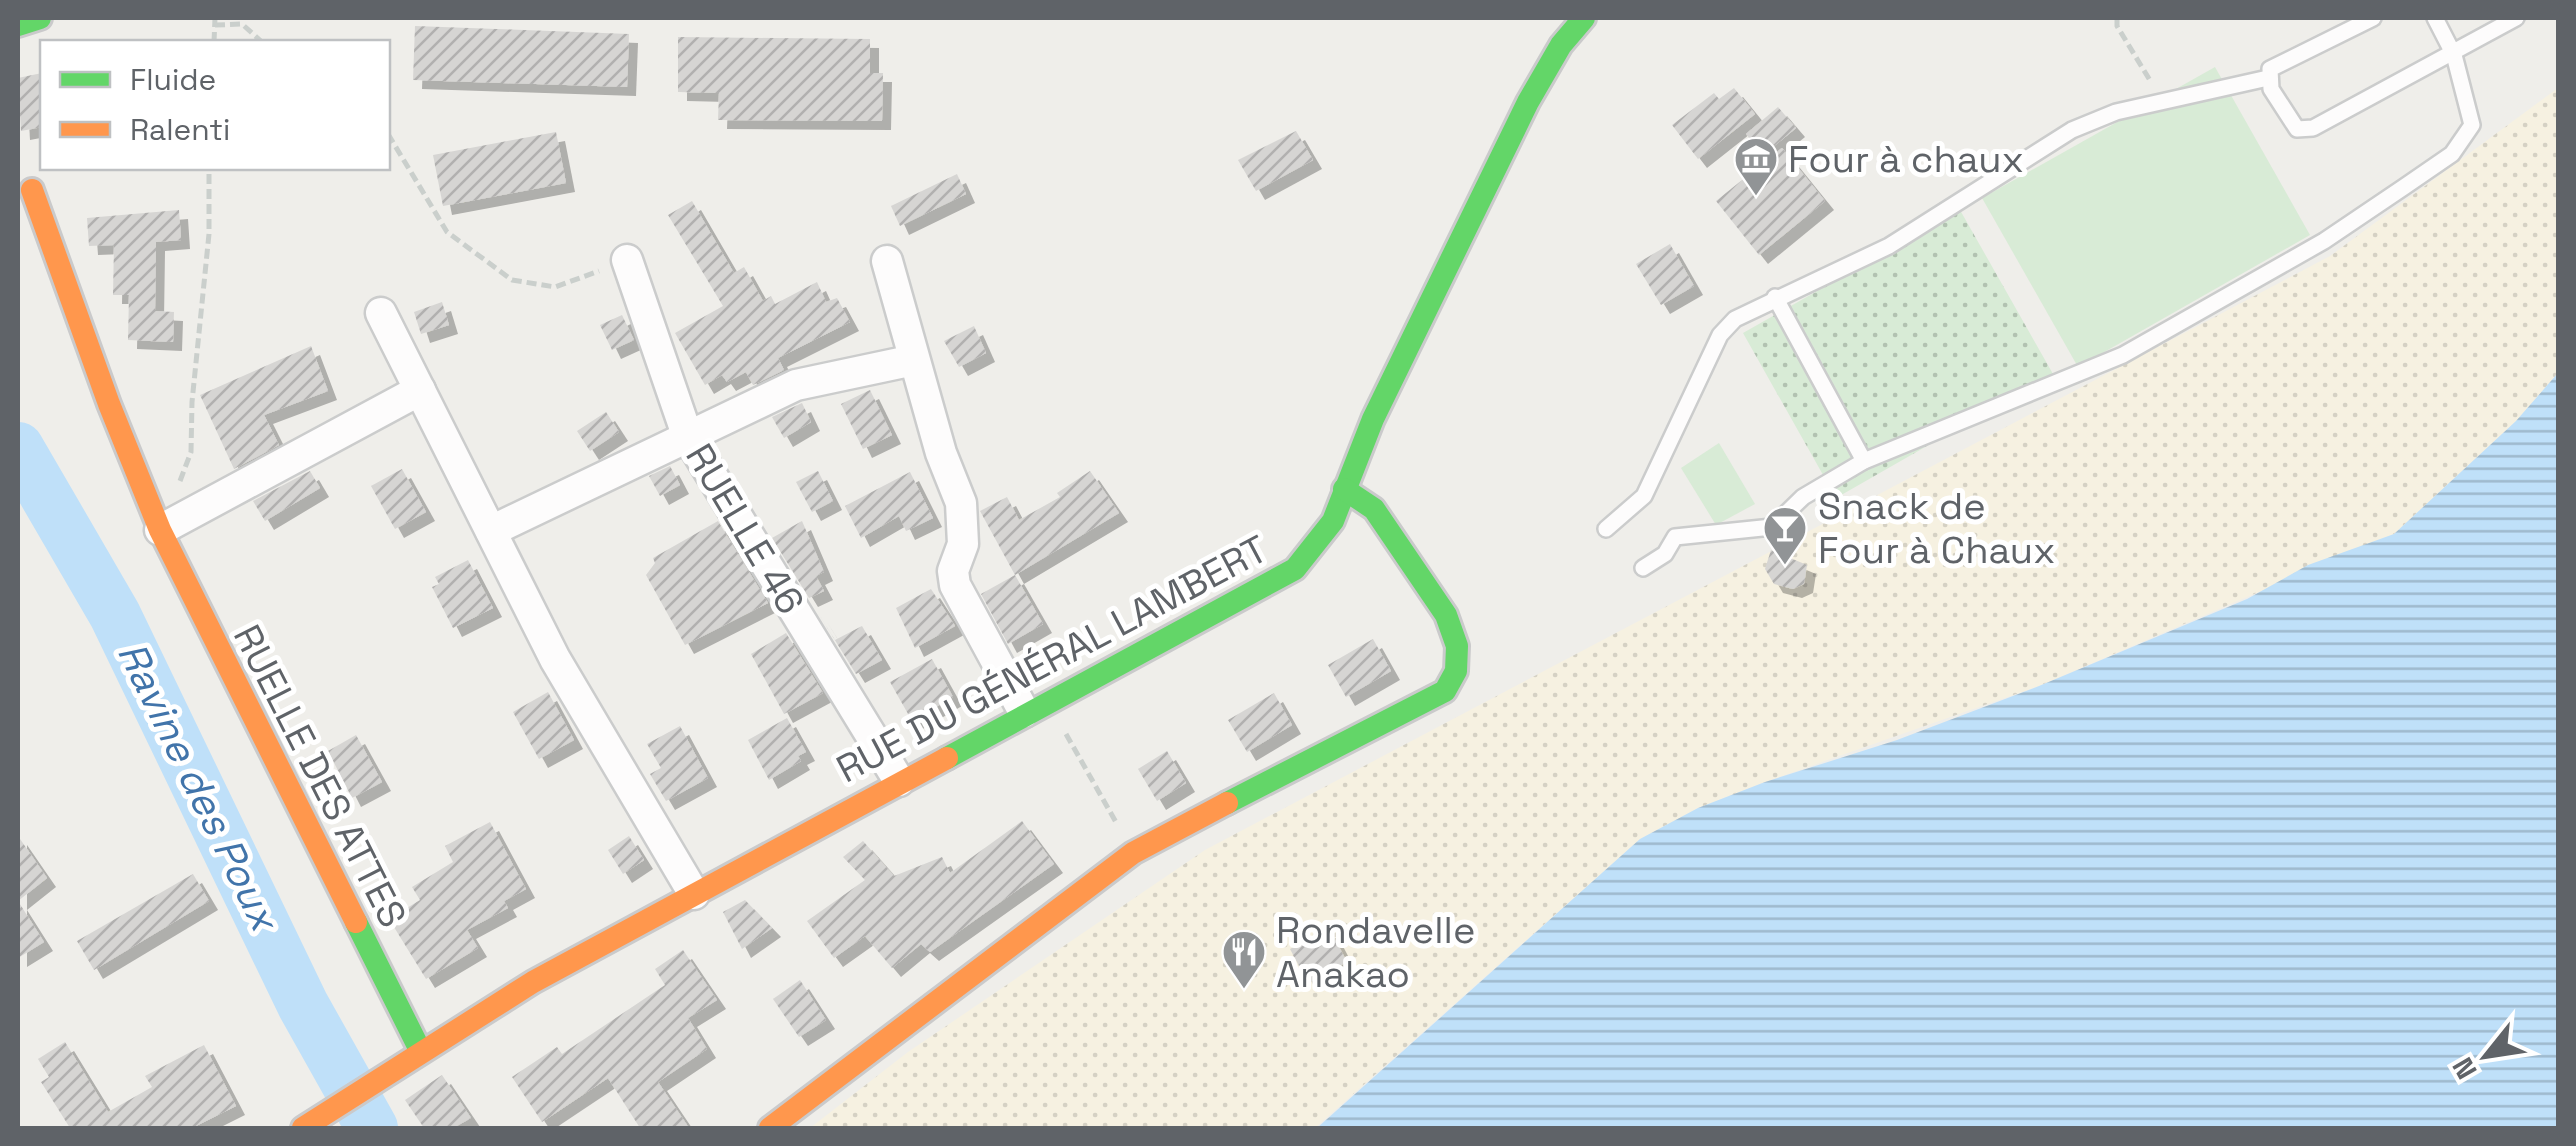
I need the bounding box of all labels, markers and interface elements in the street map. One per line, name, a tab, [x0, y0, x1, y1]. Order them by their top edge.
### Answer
legend	[40, 40, 390, 170]
text: Fluide	[130, 60, 216, 99]
text: Ralenti	[130, 110, 230, 149]
place label: Four à chaux	[1788, 135, 2024, 183]
museum icon: Four à chaux	[1733, 136, 1779, 197]
street label: RUELLE 46	[675, 435, 815, 623]
place label: Snack de Four à Chaux	[1818, 482, 2056, 574]
bar icon: Snack de Four à Chaux	[1762, 505, 1808, 566]
street label: RUE DU GÉNÉRAL LAMBERT	[828, 525, 1276, 793]
street label: RUELLE DES ATTES	[223, 617, 417, 935]
water label: Ravine des Poux	[106, 634, 291, 941]
place label: Rondavelle Anakao	[1276, 906, 1475, 998]
restaurant icon: Rondavelle Anakao	[1221, 929, 1267, 990]
north arrow	[2436, 1006, 2536, 1106]
text: N	[2444, 1051, 2485, 1086]

